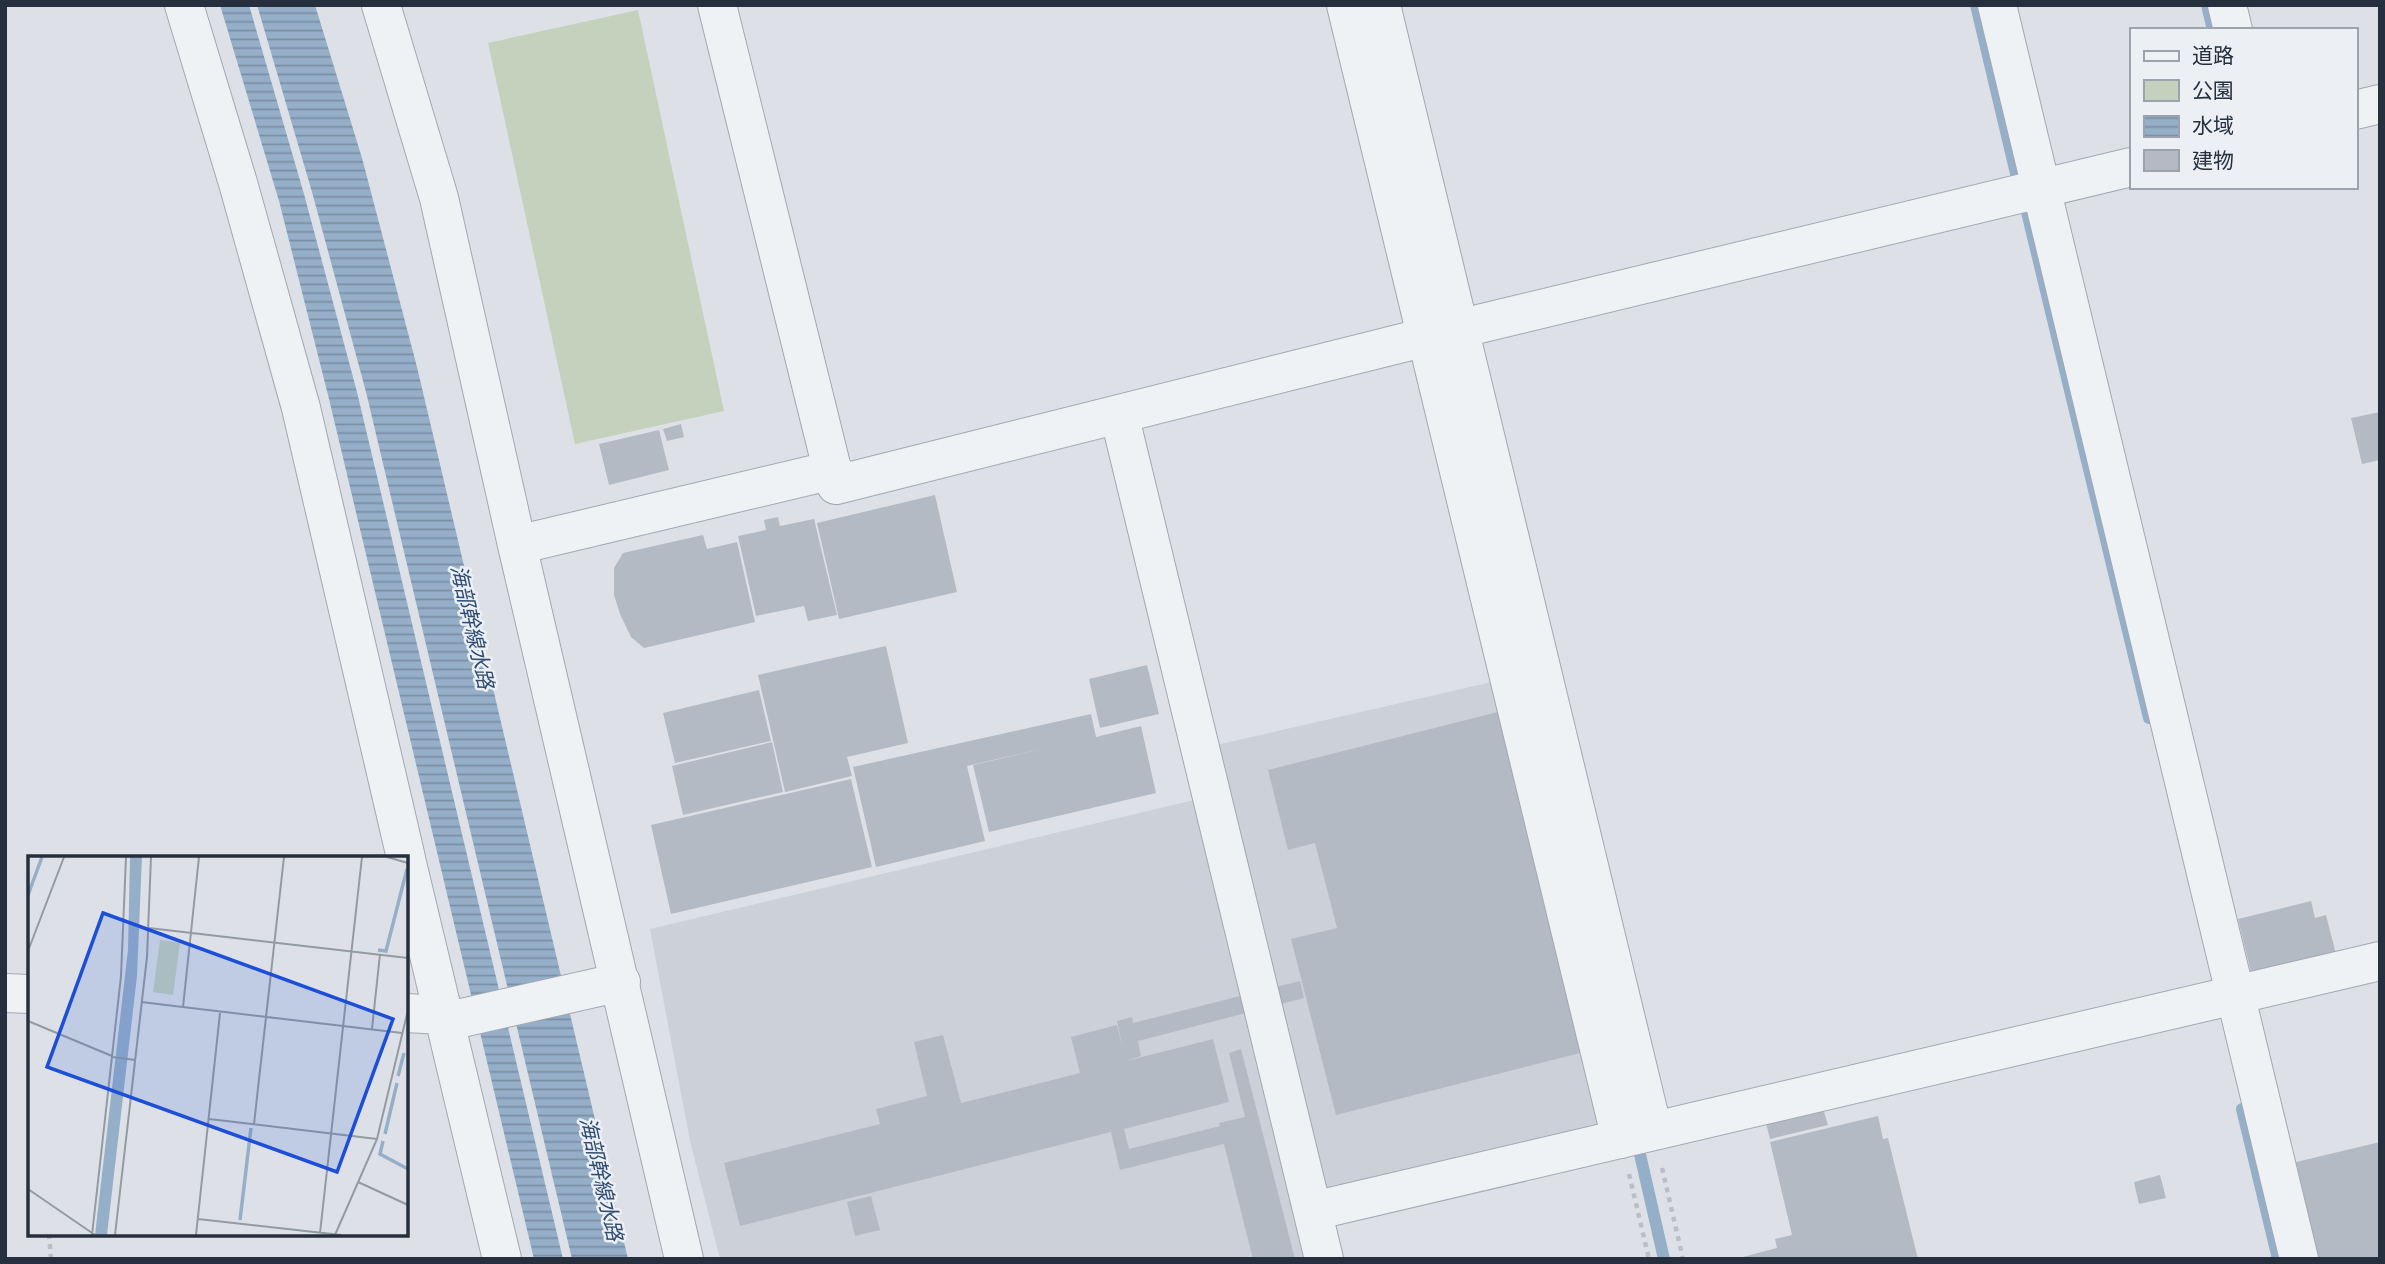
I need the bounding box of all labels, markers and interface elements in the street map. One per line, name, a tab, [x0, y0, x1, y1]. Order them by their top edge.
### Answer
legend	[2130, 28, 2357, 189]
text: 道路	[2192, 44, 2234, 68]
text: 公園	[2192, 79, 2234, 103]
text: 水域	[2192, 114, 2234, 138]
text: 建物	[2192, 149, 2234, 173]
water label: 海部幹線水路	[446, 563, 498, 693]
inset map	[28, 856, 408, 1236]
water label: 海部幹線水路	[575, 1115, 627, 1245]

